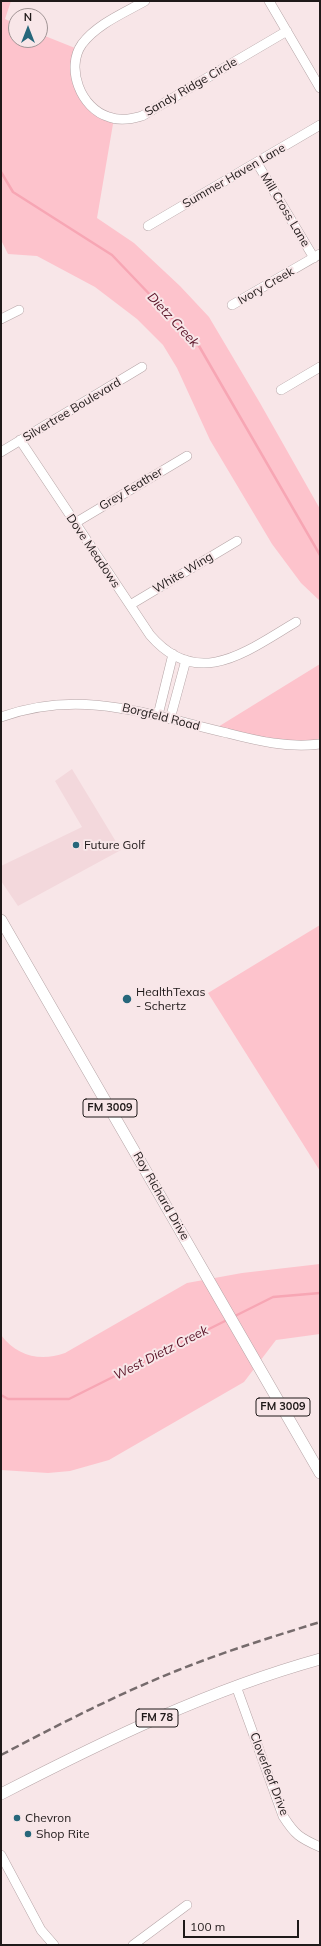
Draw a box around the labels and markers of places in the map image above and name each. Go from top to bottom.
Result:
place label: Future Golf [84,838,145,852]
marker: Future Golf [71,840,81,850]
place label: HealthTexas - Schertz [136,985,205,1013]
marker: HealthTexas - Schertz [121,993,133,1005]
place label: Chevron [25,1811,71,1825]
marker: Chevron [12,1813,22,1823]
place label: Shop Rite [36,1827,90,1841]
marker: Shop Rite [23,1829,33,1839]

